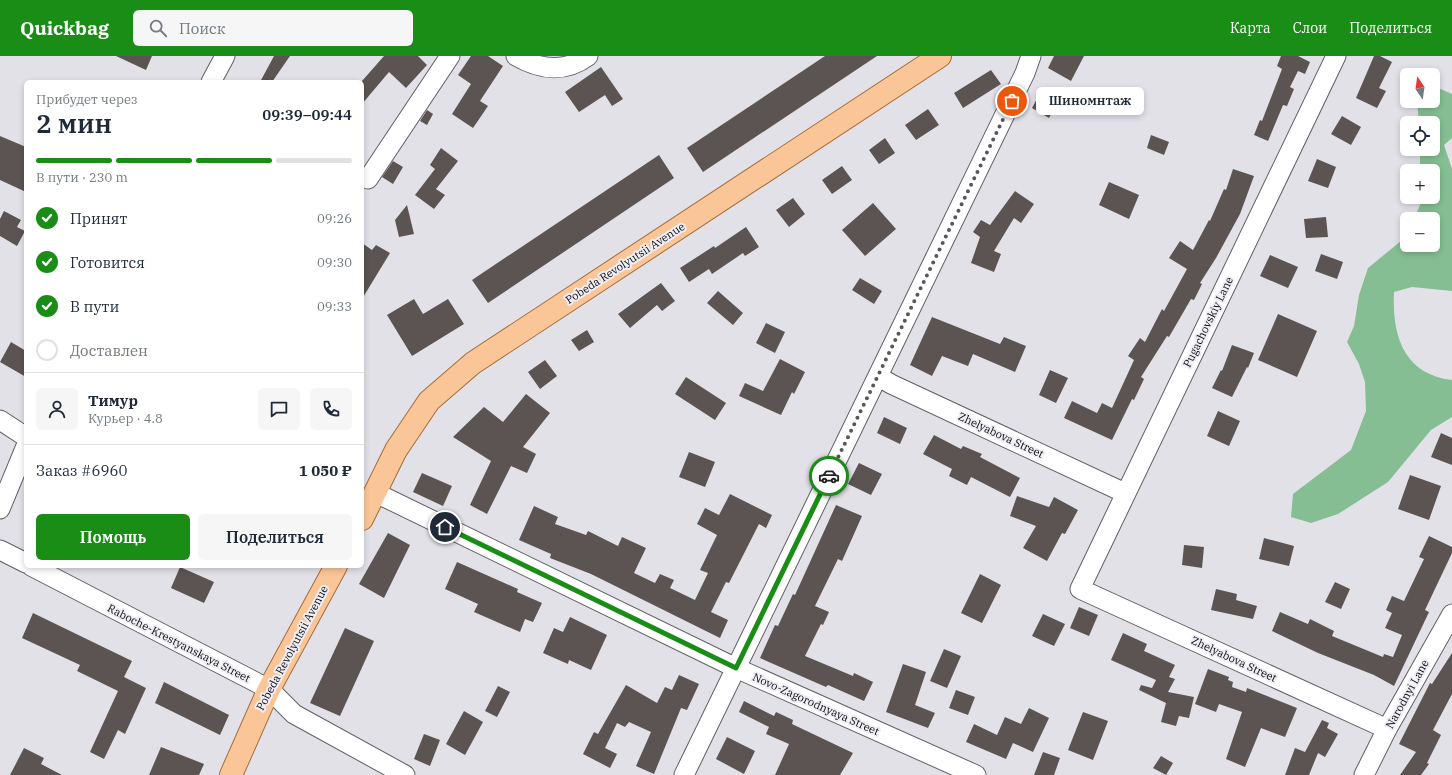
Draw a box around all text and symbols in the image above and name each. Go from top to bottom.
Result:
search box [133,10,413,46]
text: Quickbag [20,16,109,40]
icon: search [147,17,169,39]
text: Поиск [179,19,226,38]
text: Карта [1230,19,1271,37]
text: Слои [1293,19,1327,37]
text: Поделиться [1349,19,1432,37]
north arrow [1400,68,1440,108]
map controls [1400,68,1440,252]
pin [995,84,1029,118]
callout: Шиномнтаж [1036,87,1144,115]
icon: bag [1001,90,1023,112]
text: Прибудет через [36,91,138,108]
text: Шиномнтаж [1049,92,1131,109]
text: 09:39–09:44 [262,105,352,124]
text: 2 мин [36,106,112,140]
button: locate [1400,116,1440,156]
button: + [1400,164,1440,204]
text: В пути · 230 m [36,169,128,186]
icon: check [36,207,58,229]
text: Принят [70,209,127,228]
text: 09:26 [317,210,352,227]
button: − [1400,212,1440,252]
street label: Pobeda Revolyutsii Avenue [563,219,687,307]
icon: check [36,251,58,273]
text: Готовится [70,253,145,272]
text: 09:30 [317,254,352,271]
street label: Pugachovskiy Lane [1180,274,1236,370]
icon: check [36,295,58,317]
text: В пути [70,297,119,316]
text: 09:33 [317,298,352,315]
text: Доставлен [70,341,148,360]
button: person [36,388,78,430]
button: chat [258,388,300,430]
button: phone [310,388,352,430]
text: Тимур [88,391,138,410]
street label: Zhelyabova Street [956,409,1046,461]
text: Курьер · 4.8 [88,410,163,427]
courier [809,456,849,496]
text: Заказ #6960 [36,461,128,480]
text: 1 050 ₽ [299,461,352,480]
icon: car [818,465,840,487]
pin [428,510,462,544]
button: Помощь [36,514,190,560]
button: Поделиться [198,514,352,560]
icon: home [434,516,456,538]
street label: Pobeda Revolyutsii Avenue [253,583,331,713]
street label: Raboche-Krestyanskaya Street [105,601,253,685]
street label: Zhelyabova Street [1189,633,1279,685]
street label: Narodnyi Lane [1382,657,1432,731]
street label: Novo-Zagorodnyaya Street [750,670,882,738]

